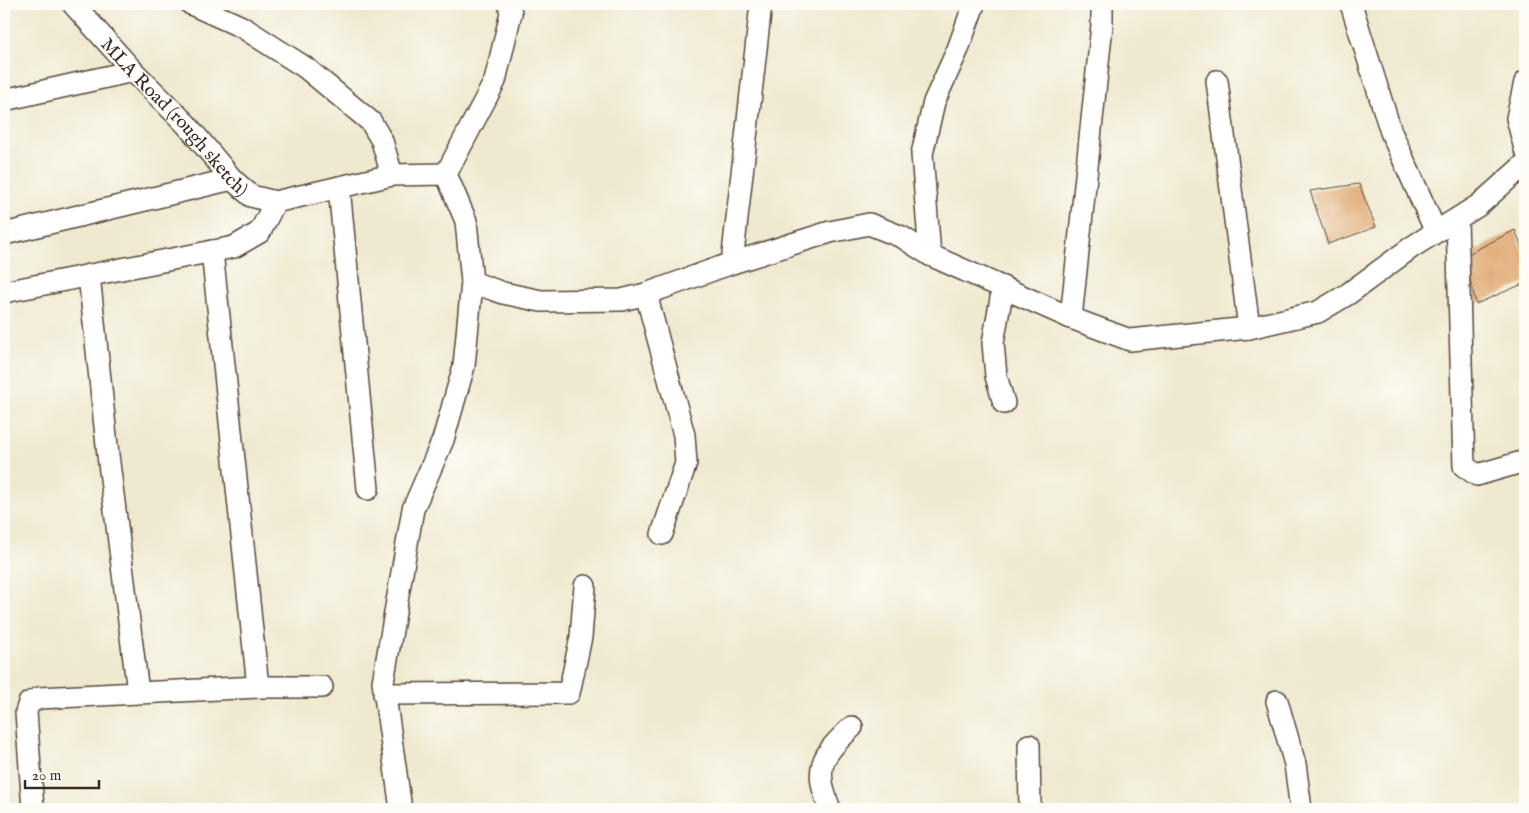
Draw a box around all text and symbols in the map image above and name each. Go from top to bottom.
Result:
street label: MLA Road (rough sketch) [95,33,253,202]
scale bar [25,758,99,790]
text: 20 m [32,766,62,785]

